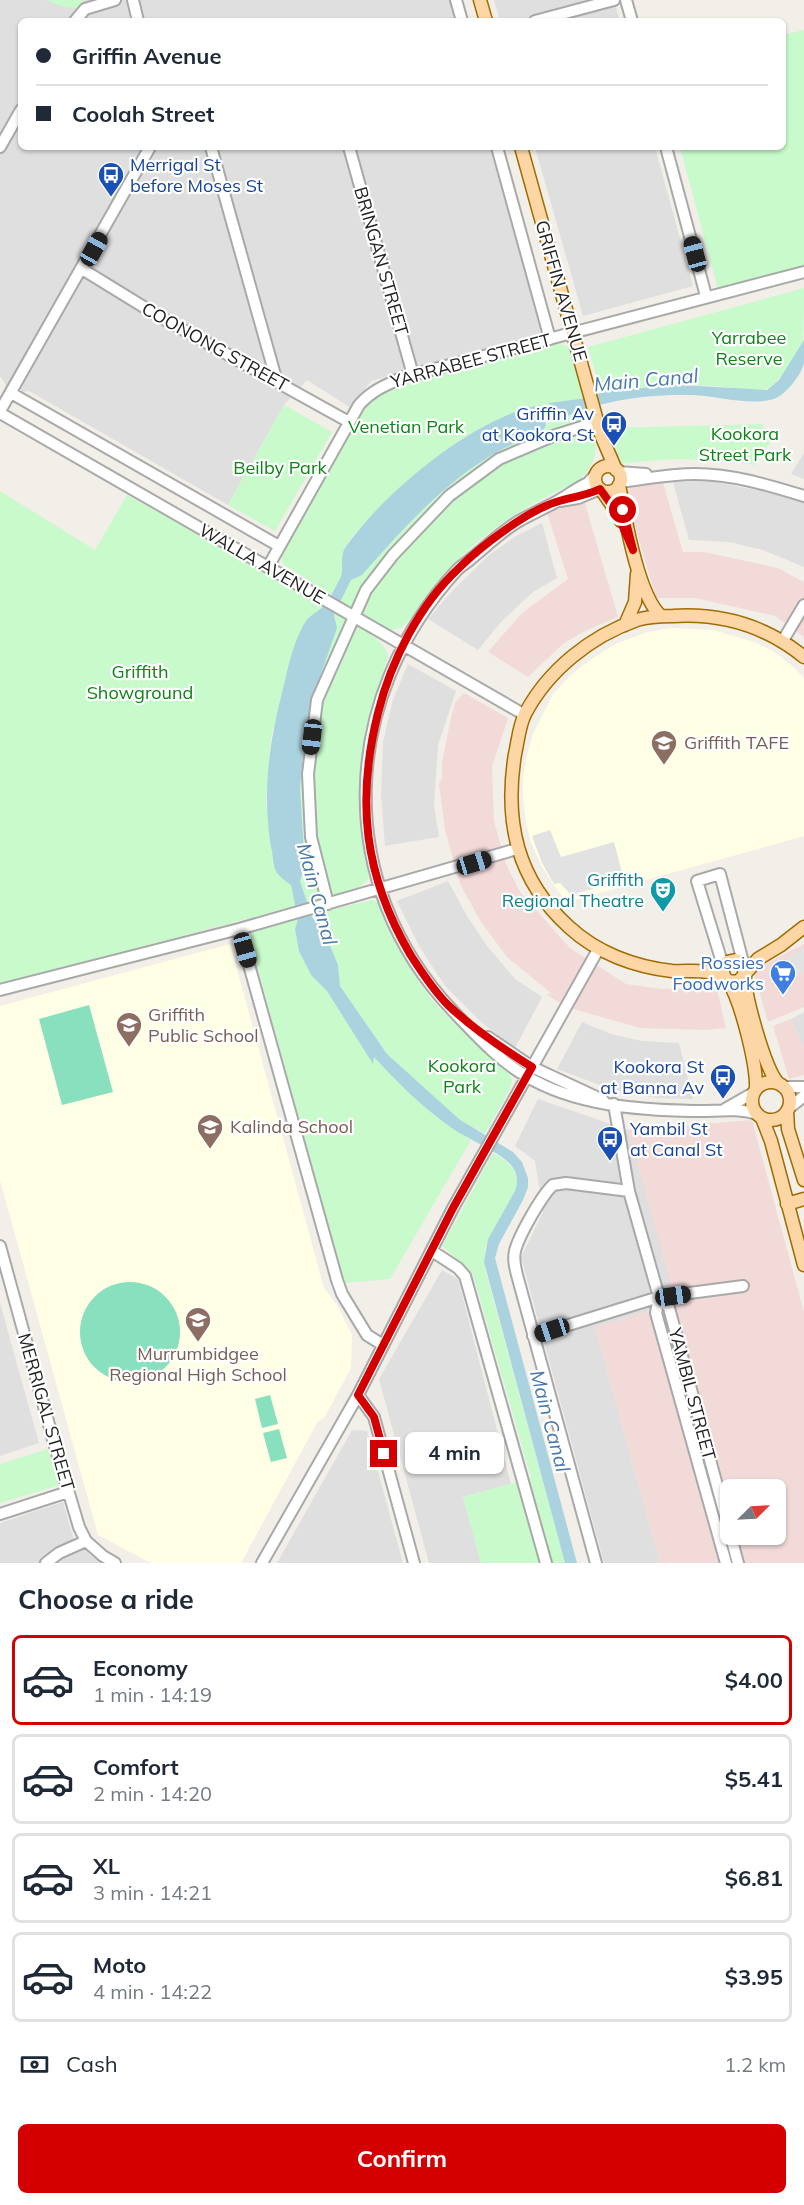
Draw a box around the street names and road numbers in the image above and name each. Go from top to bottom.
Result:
street label: BRINGAN STREET [349,184,414,338]
street label: GRIFFIN AVENUE [530,218,593,364]
street label: COONONG STREET [138,297,293,397]
street label: YARRABEE STREET [387,328,554,393]
street label: WALLA AVENUE [195,518,329,609]
street label: YAMBIL STREET [664,1324,721,1463]
street label: MERRIGAL STREET [13,1331,80,1493]

